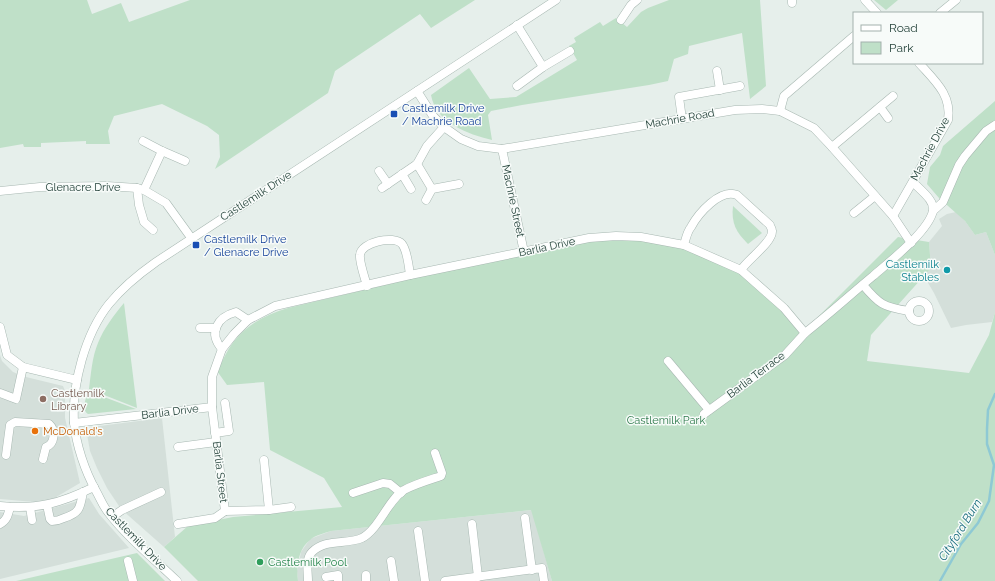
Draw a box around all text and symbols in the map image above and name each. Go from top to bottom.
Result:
legend [853,12,983,64]
text: Road [889,21,918,35]
text: Park [889,41,914,55]
place label: Castlemilk Drive / Machrie Road [402,102,485,128]
street label: Machrie Road [644,106,716,131]
marker: Castlemilk Drive / Machrie Road [389,109,399,119]
street label: Machrie Drive [908,115,952,183]
street label: Machrie Street [499,163,527,239]
street label: Castlemilk Drive [218,168,295,224]
street label: Glenacre Drive [46,181,121,194]
place label: Castlemilk Drive / Glenacre Drive [204,233,289,259]
street label: Barlia Drive [517,235,577,259]
marker: Castlemilk Drive / Glenacre Drive [191,240,201,250]
place label: Castlemilk Stables [886,258,939,284]
marker: Castlemilk Stables [942,265,952,275]
street label: Barlia Terrace [724,349,788,401]
place label: Castlemilk Library [51,387,104,413]
marker: Castlemilk Library [38,394,48,404]
street label: Barlia Drive [141,402,200,422]
park label: Castlemilk Park [627,414,705,427]
place label: McDonald's [43,425,103,438]
marker: McDonald's [30,426,40,436]
street label: Barlia Street [210,441,230,504]
water label: Cityford Burn [935,496,985,563]
street label: Castlemilk Drive [103,505,170,574]
place label: Castlemilk Pool [268,556,347,569]
marker: Castlemilk Pool [255,557,265,567]

